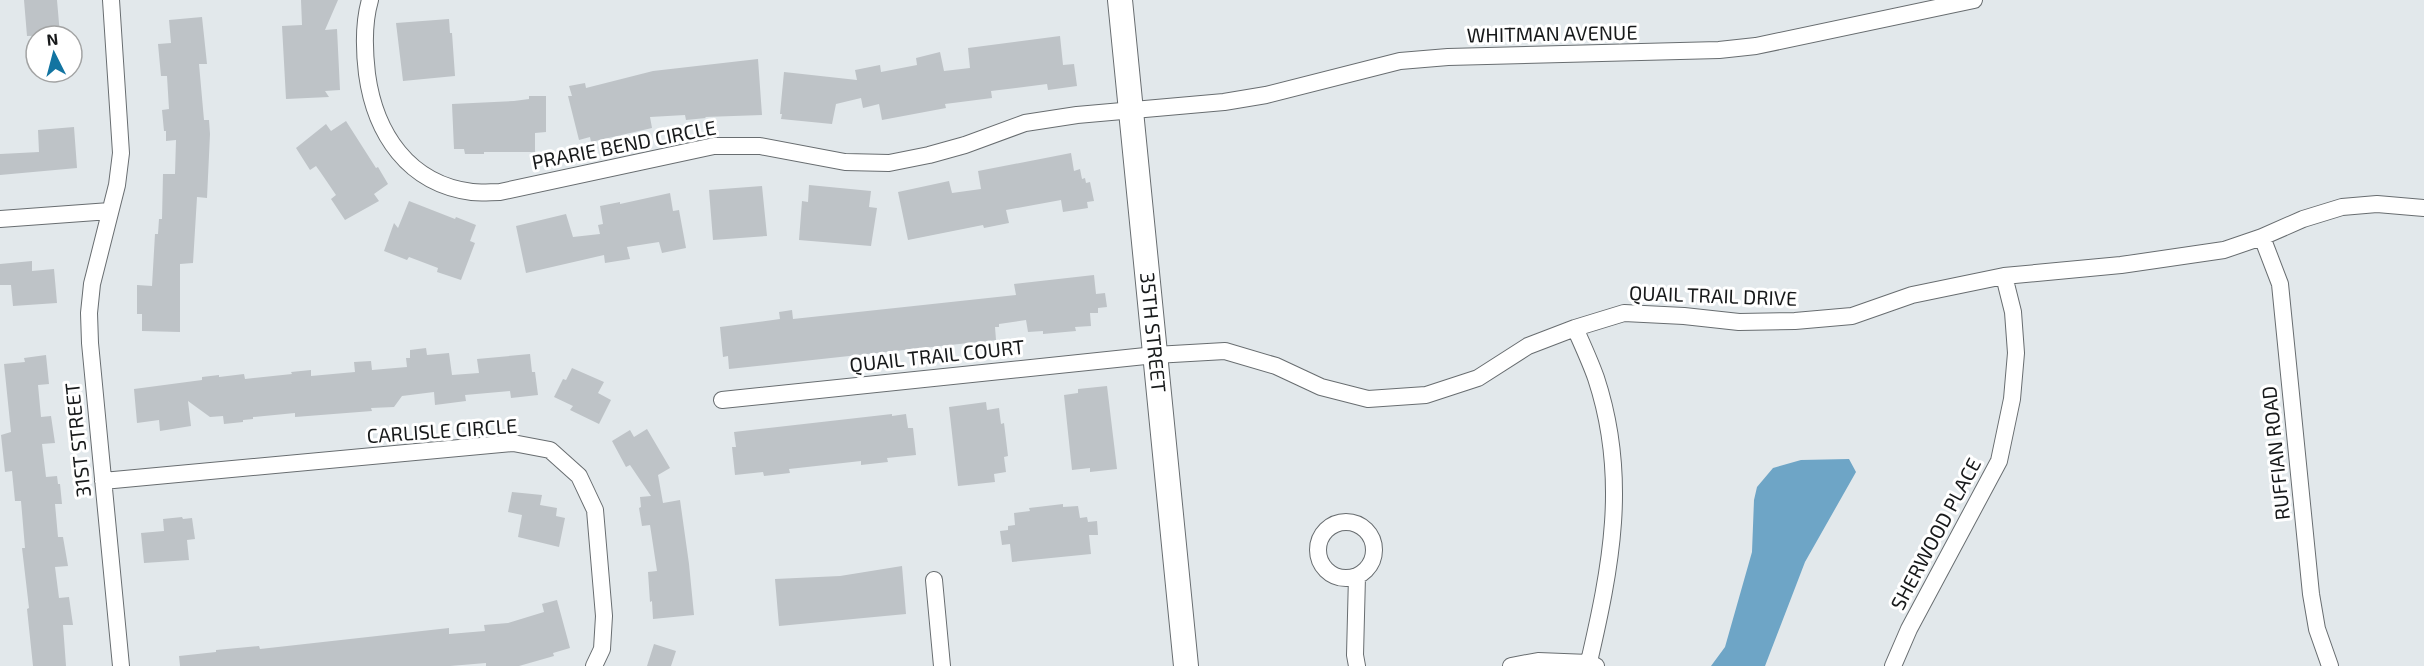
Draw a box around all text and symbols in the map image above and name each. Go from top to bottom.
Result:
street label: WHITMAN AVENUE [1466,20,1638,46]
north arrow [24,24,84,84]
text: N [46,29,59,49]
street label: PRARIE BEND CIRCLE [530,114,718,174]
street label: 35TH STREET [1136,271,1172,394]
street label: QUAIL TRAIL DRIVE [1629,280,1798,310]
street label: QUAIL TRAIL COURT [848,334,1026,376]
street label: 31ST STREET [59,381,95,499]
street label: RUFFIAN ROAD [2256,385,2294,521]
street label: CARLISLE CIRCLE [366,413,518,447]
street label: SHERWOOD PLACE [1885,453,1985,614]

